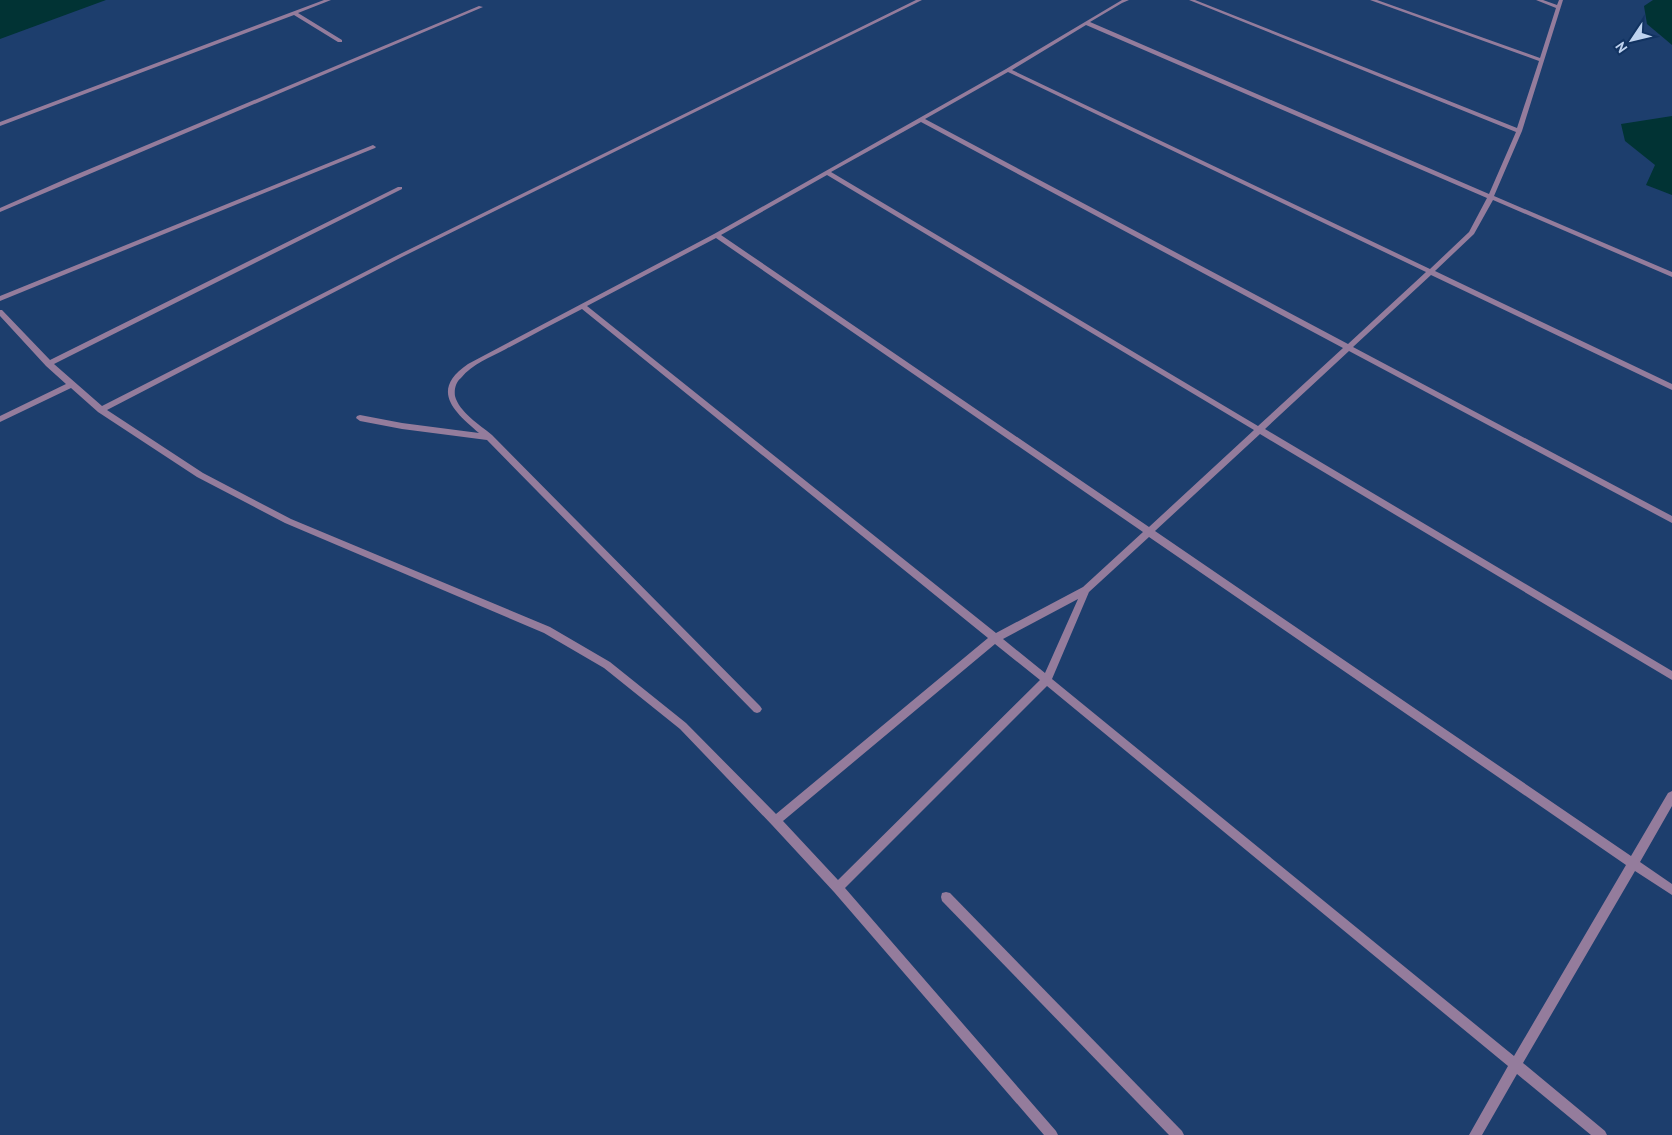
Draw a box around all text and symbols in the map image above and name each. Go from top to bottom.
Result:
north arrow [1607,15,1657,65]
text: N [1611,39,1631,56]

